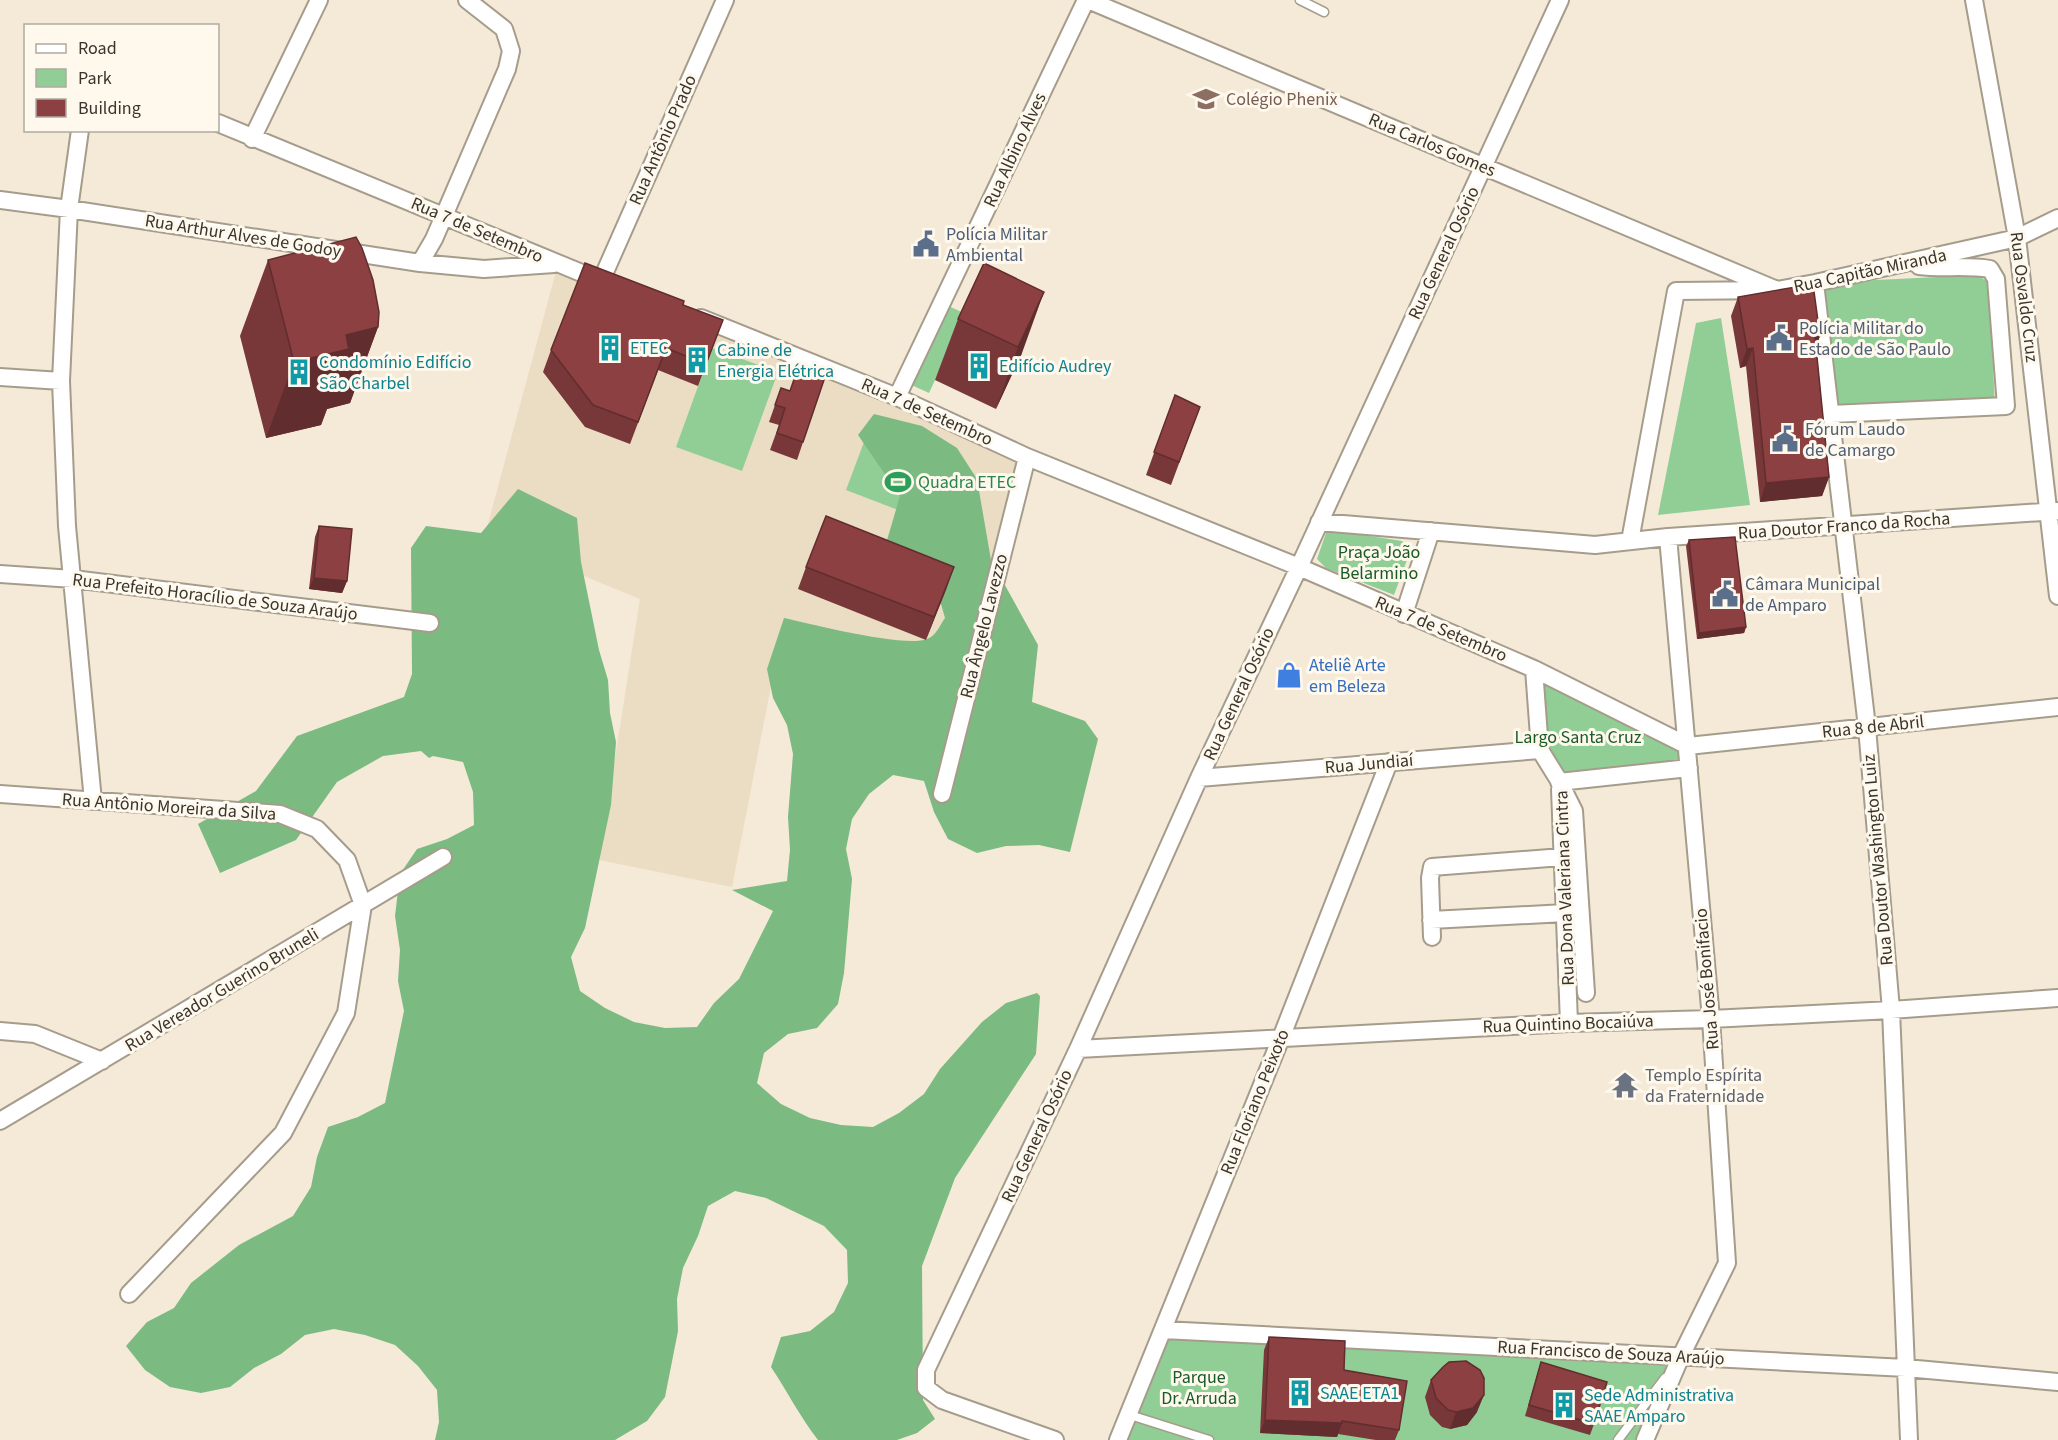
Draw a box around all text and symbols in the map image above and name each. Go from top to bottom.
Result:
legend [24,24,219,132]
text: Road [78,36,117,61]
text: Park [78,66,112,91]
street label: Rua Antônio Prado [623,71,703,209]
school or university icon: Colégio Phenix [1191,84,1221,114]
place label: Colégio Phenix [1226,87,1337,112]
street label: Rua Albino Alves [978,89,1052,211]
text: Building [78,96,141,121]
street label: Rua Carlos Gomes [1365,107,1499,183]
street label: Rua General Osório [1402,182,1486,324]
street label: Rua 7 de Setembro [407,191,547,269]
street label: Rua Arthur Alves de Godoy [143,208,344,264]
place label: Polícia Militar Ambiental [946,222,1048,268]
public building icon: Polícia Militar Ambiental [911,229,941,259]
street label: Rua Osvaldo Cruz [2004,230,2044,364]
street label: Rua Capitão Miranda [1791,243,1949,299]
place label: Polícia Militar do Estado de São Paulo [1799,316,1951,362]
public building icon: Polícia Militar do Estado de São Paulo [1764,323,1794,353]
building icon: ETEC [595,333,625,363]
place label: ETEC [630,336,669,361]
place label: Cabine de Energia Elétrica [717,338,834,384]
building icon: Cabine de Energia Elétrica [682,345,712,375]
place label: Condomínio Edifício São Charbel [319,350,471,396]
building icon: Edifício Audrey [964,351,994,381]
place label: Edifício Audrey [999,354,1112,379]
building icon: Condomínio Edifício São Charbel [284,357,314,387]
street label: Rua 7 de Setembro [857,372,997,452]
place label: Fórum Laudo de Camargo [1805,417,1905,463]
public building icon: Fórum Laudo de Camargo [1770,424,1800,454]
sports icon: Quadra ETEC [883,467,913,497]
place label: Quadra ETEC [918,470,1016,495]
street label: Rua Doutor Franco da Rocha [1737,506,1951,546]
park label: Praça João Belarmino [1338,540,1420,586]
street label: Rua Ângelo Lavezzo [954,551,1014,701]
street label: Rua Prefeito Horacílio de Souza Araújo [71,567,359,627]
place label: Câmara Municipal de Amparo [1745,572,1880,618]
public building icon: Câmara Municipal de Amparo [1710,579,1740,609]
street label: Rua 7 de Setembro [1371,590,1511,668]
street label: Rua General Osório [1197,623,1281,765]
place label: Ateliê Arte em Beleza [1309,653,1386,699]
shop icon: Ateliê Arte em Beleza [1274,660,1304,690]
street label: Rua 8 de Abril [1821,709,1925,745]
park label: Largo Santa Cruz [1515,725,1642,750]
street label: Rua Jundiaí [1324,748,1415,780]
street label: Rua Doutor Washington Luiz [1856,753,1900,967]
street label: Rua Antônio Moreira da Silva [61,787,277,827]
street label: Rua Dona Valeriana Cintra [1549,790,1581,986]
street label: Rua José Bonifacio [1688,907,1726,1051]
street label: Rua Vereador Guerino Bruneli [120,922,324,1058]
street label: Rua Quintino Bocaiúva [1482,1009,1654,1039]
street label: Rua Floriano Peixoto [1214,1026,1296,1178]
place label: Templo Espírita da Fraternidade [1645,1063,1764,1109]
street label: Rua General Osório [995,1065,1079,1207]
temple icon: Templo Espírita da Fraternidade [1610,1070,1640,1100]
street label: Rua Francisco de Souza Araújo [1497,1335,1725,1371]
park label: Parque Dr. Arruda [1161,1365,1237,1411]
building icon: SAAE ETA1 [1285,1378,1315,1408]
place label: SAAE ETA1 [1320,1381,1399,1406]
place label: Sede Administrativa SAAE Amparo [1584,1383,1734,1429]
building icon: Sede Administrativa SAAE Amparo [1549,1390,1579,1420]

